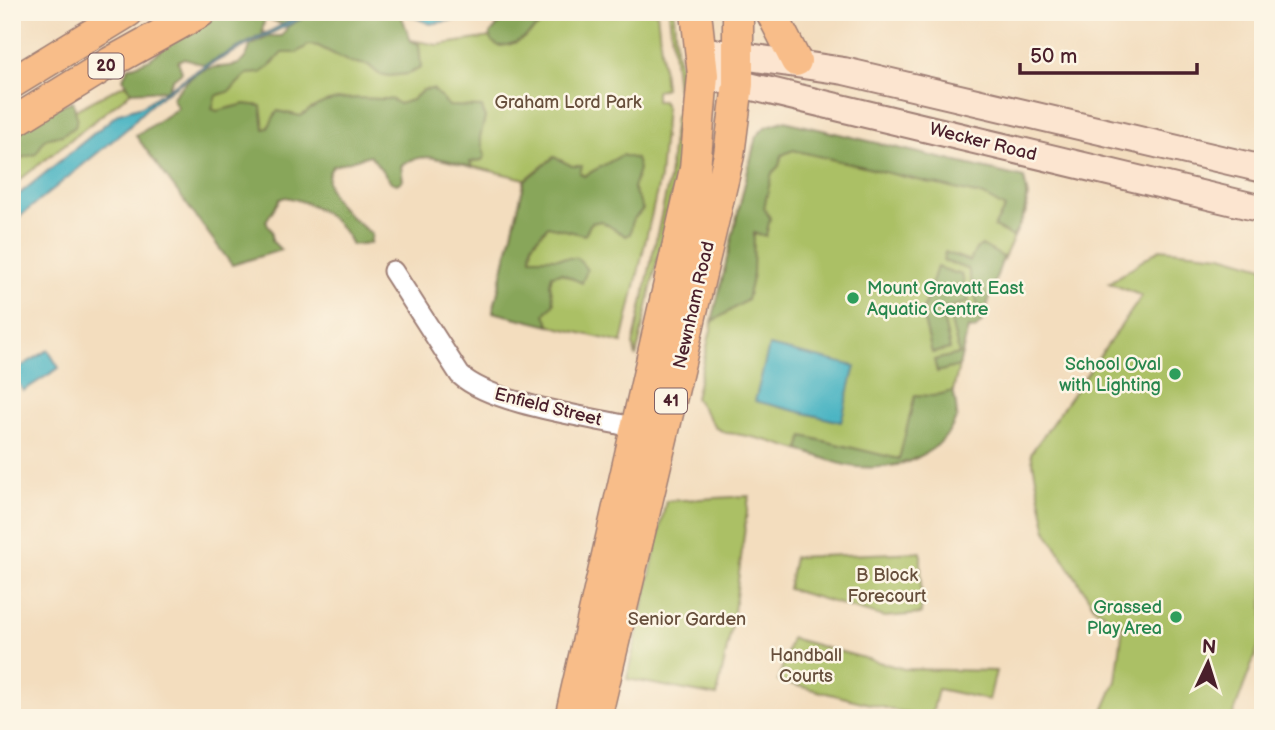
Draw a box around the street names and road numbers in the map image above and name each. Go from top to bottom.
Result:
road number: 20 [88,54,124,78]
street label: Wecker Road [927,119,1039,165]
street label: Newnham Road [669,239,719,371]
street label: Enfield Street [492,384,604,431]
road number: 41 [655,388,687,414]

